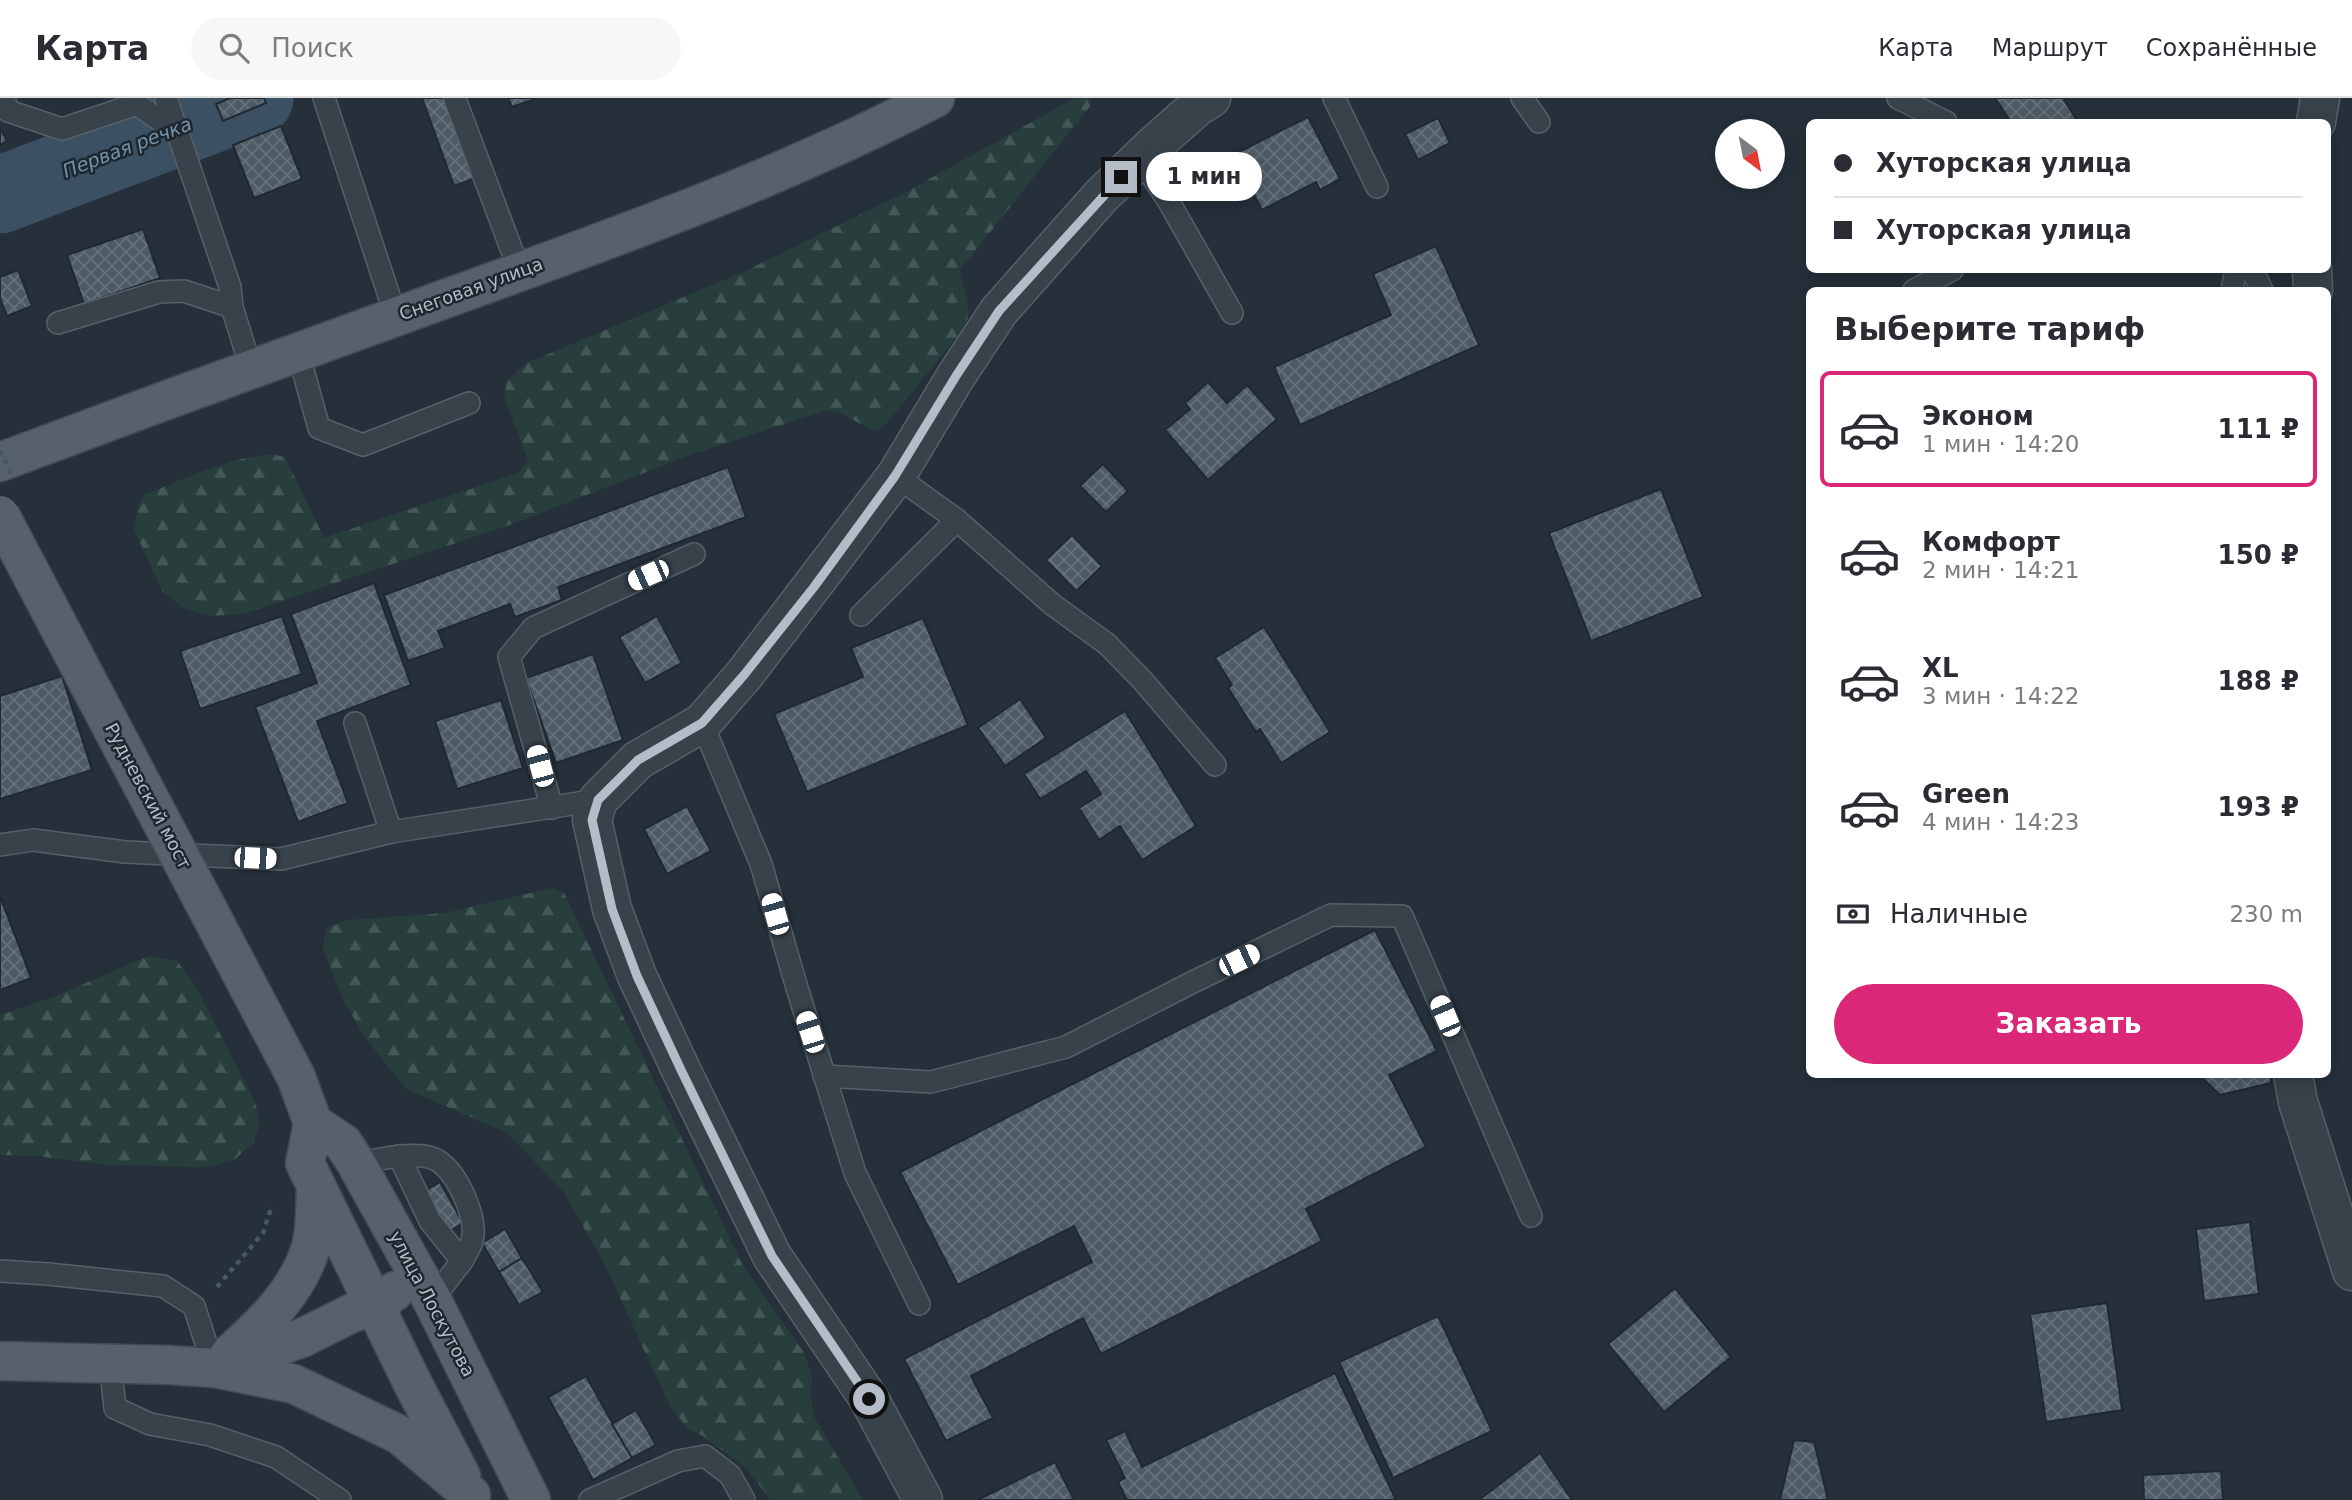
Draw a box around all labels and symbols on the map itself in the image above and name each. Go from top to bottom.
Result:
water label: Первая речка [59,112,195,182]
north arrow [1715,119,1785,189]
callout: 1 мин [1146,153,1261,202]
route end [1105,161,1137,193]
street label: Снеговая улица [396,253,545,324]
car [625,557,672,593]
street label: Рудневский мост [101,719,196,872]
car [525,743,556,789]
car [234,847,277,869]
car [760,891,791,937]
car [1216,941,1263,979]
car [1428,993,1463,1039]
car [794,1009,827,1055]
street label: улица Лоскутова [385,1227,480,1380]
route start [853,1383,885,1415]

